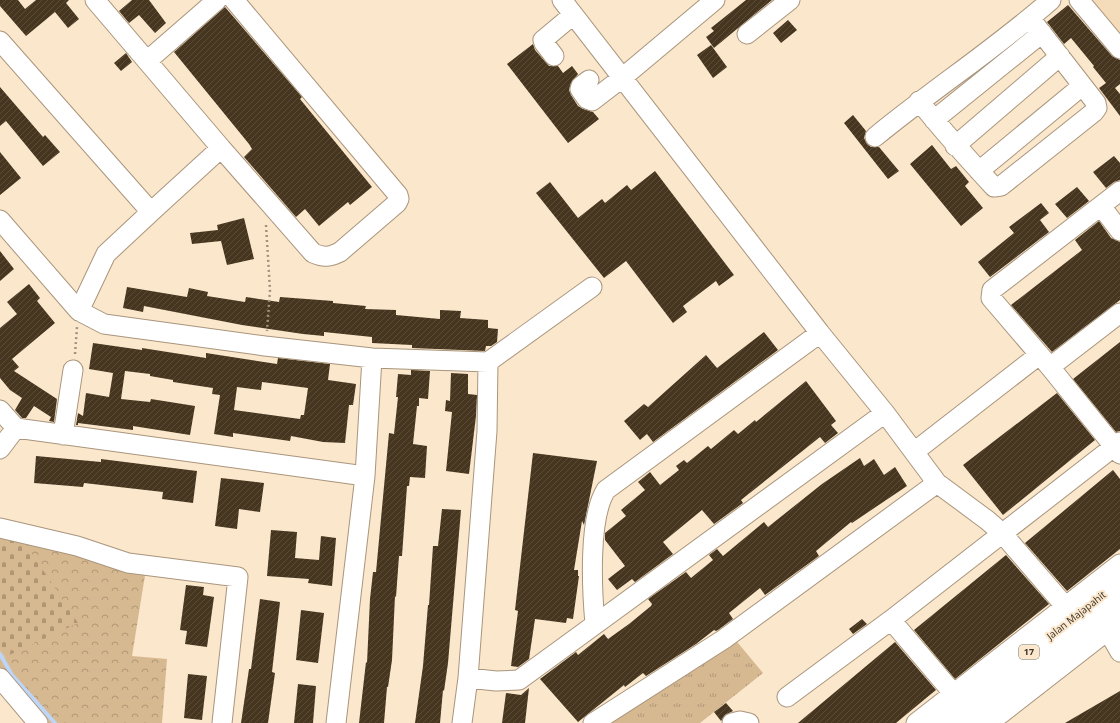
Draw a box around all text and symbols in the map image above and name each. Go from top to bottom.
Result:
street label: Jalan Majapahit [1043,587,1109,643]
road number: 17 [1019,645,1039,659]

